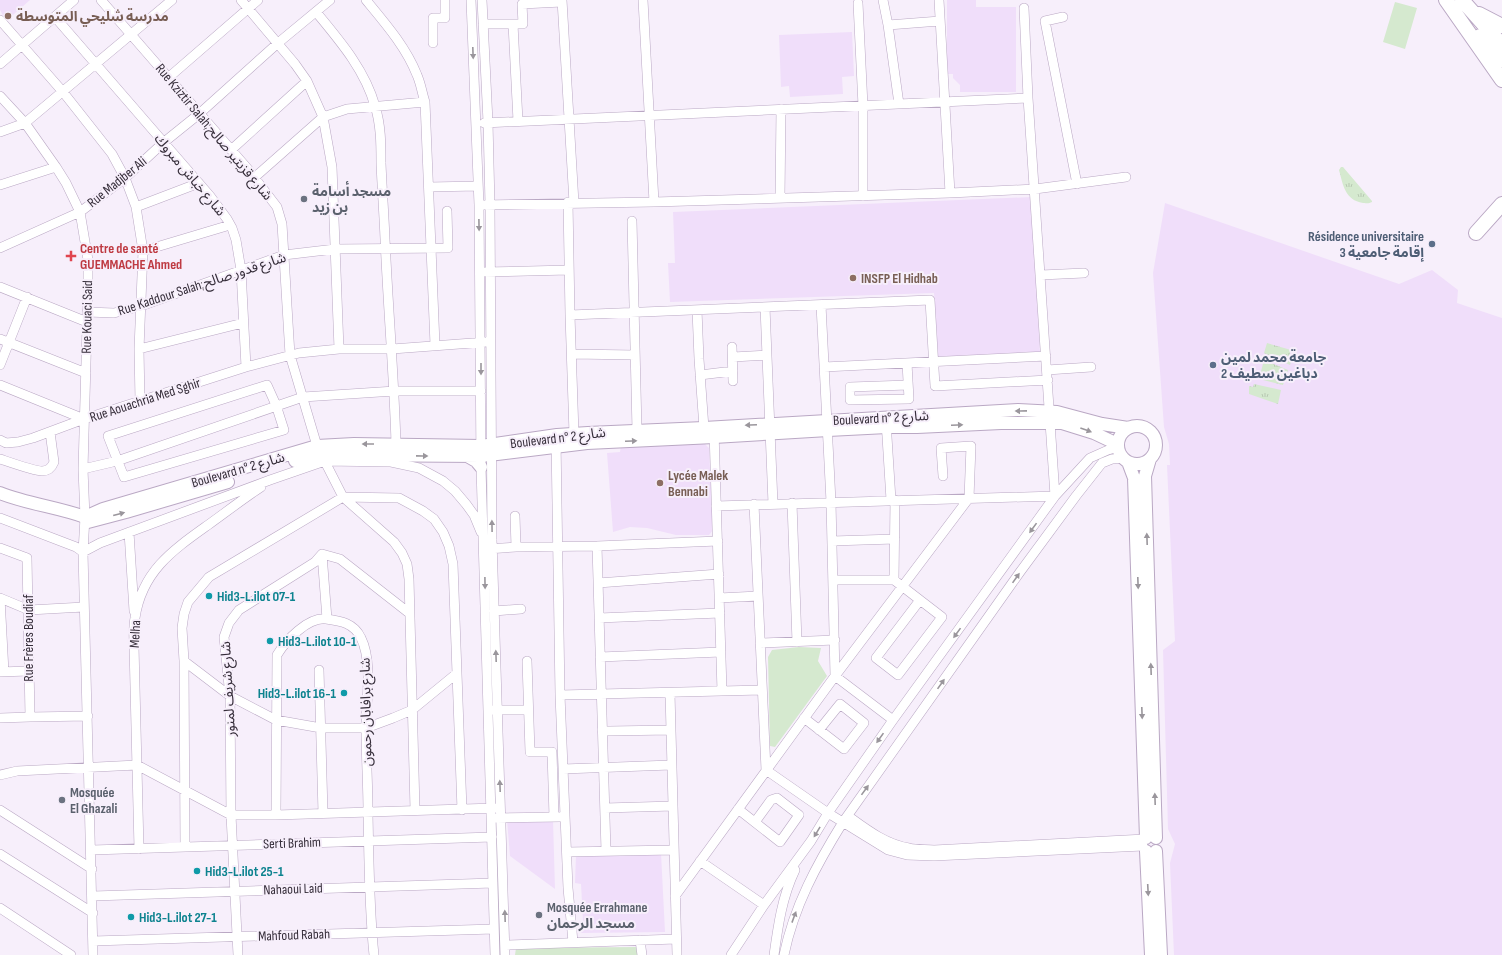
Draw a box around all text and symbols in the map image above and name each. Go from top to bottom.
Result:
place label: مدرسة شليحي المتوسطة [16,8,169,27]
marker: مدرسة شليحي المتوسطة [3,11,13,21]
one-way arrow [470,47,476,60]
street label: Rue Kziztir Salah;شارع قزيتير صالح [150,60,276,205]
street label: شارع خباش مبروك [149,130,229,221]
street label: Rue Madjber Ali [84,153,150,211]
place label: مسجد أسامة بن زيد [312,181,391,216]
marker: مسجد أسامة بن زيد [299,194,309,204]
one-way arrow [476,219,482,232]
place label: Résidence universitaire إقامة جامعية 3 [1308,228,1425,262]
marker: Résidence universitaire إقامة جامعية 3 [1427,239,1437,249]
place label: Centre de santé GUEMMACHE Ahmed [80,240,182,273]
street label: Rue Kaddour Salah;شارع قدور صالح [116,249,289,321]
marker: Centre de santé GUEMMACHE Ahmed [65,250,77,262]
place label: INSFP El Hidhab [861,270,938,287]
marker: INSFP El Hidhab [848,273,858,283]
street label: Rue Kouaci Said [78,280,96,354]
place label: جامعة محمد لمين دباغين سطيف 2 [1221,349,1326,382]
marker: جامعة محمد لمين دباغين سطيف 2 [1208,360,1218,370]
one-way arrow [478,363,484,376]
street label: Rue Aouachria Med Sghir [87,374,203,426]
street label: Boulevard n° شارع 2 [833,407,930,431]
one-way arrow [1015,407,1027,414]
one-way arrow [745,422,757,429]
one-way arrow [951,422,964,428]
street label: Boulevard n° شارع 2 [509,424,607,454]
one-way arrow [1080,427,1092,433]
one-way arrow [625,437,637,444]
one-way arrow [361,441,374,447]
street label: Boulevard n° شارع 2 [189,449,287,493]
one-way arrow [416,452,428,459]
place label: Lycée Malek Bennabi [668,467,728,500]
marker: Lycée Malek Bennabi [655,478,665,488]
one-way arrow [112,511,125,517]
one-way arrow [489,519,495,532]
one-way arrow [1029,522,1037,533]
one-way arrow [1144,532,1150,545]
one-way arrow [1012,573,1020,583]
one-way arrow [482,577,488,590]
one-way arrow [1134,577,1141,589]
place label: Hid3-L.ilot 07-1 [217,588,296,605]
marker: Hid3-L.ilot 07-1 [204,591,214,601]
street label: Rue Frères Boudiaf [20,593,37,682]
street label: Melha [126,620,144,648]
one-way arrow [952,627,961,638]
place label: Hid3-L.ilot 10-1 [278,633,357,650]
marker: Hid3-L.ilot 10-1 [265,636,275,646]
street label: شارع شريف لمنور [217,641,241,738]
one-way arrow [493,649,499,662]
street label: شارع برافابان رحمون [357,657,377,767]
one-way arrow [1148,662,1154,675]
one-way arrow [937,679,945,690]
place label: Hid3-L.ilot 16-1 [258,685,336,702]
marker: Hid3-L.ilot 16-1 [339,688,349,698]
one-way arrow [1139,707,1145,720]
one-way arrow [876,733,884,743]
one-way arrow [497,779,503,792]
place label: Mosquée El Ghazali [70,784,118,817]
one-way arrow [861,785,869,795]
one-way arrow [1152,792,1158,805]
marker: Mosquée El Ghazali [57,795,67,805]
one-way arrow [813,826,821,837]
street label: Serti Brahim [263,833,321,853]
place label: Hid3-L.ilot 25-1 [205,863,284,880]
marker: Hid3-L.ilot 25-1 [192,866,202,876]
street label: Nahaoui Laid [263,879,323,899]
one-way arrow [1145,884,1151,897]
place label: Mosquée Errahmane مسجد الرحمان [547,899,647,932]
place label: Hid3-L.ilot 27-1 [139,909,217,926]
one-way arrow [501,910,508,922]
marker: Mosquée Errahmane مسجد الرحمان [534,910,544,920]
one-way arrow [792,911,798,923]
marker: Hid3-L.ilot 27-1 [126,912,136,922]
street label: Mahfoud Rabah [258,925,330,945]

